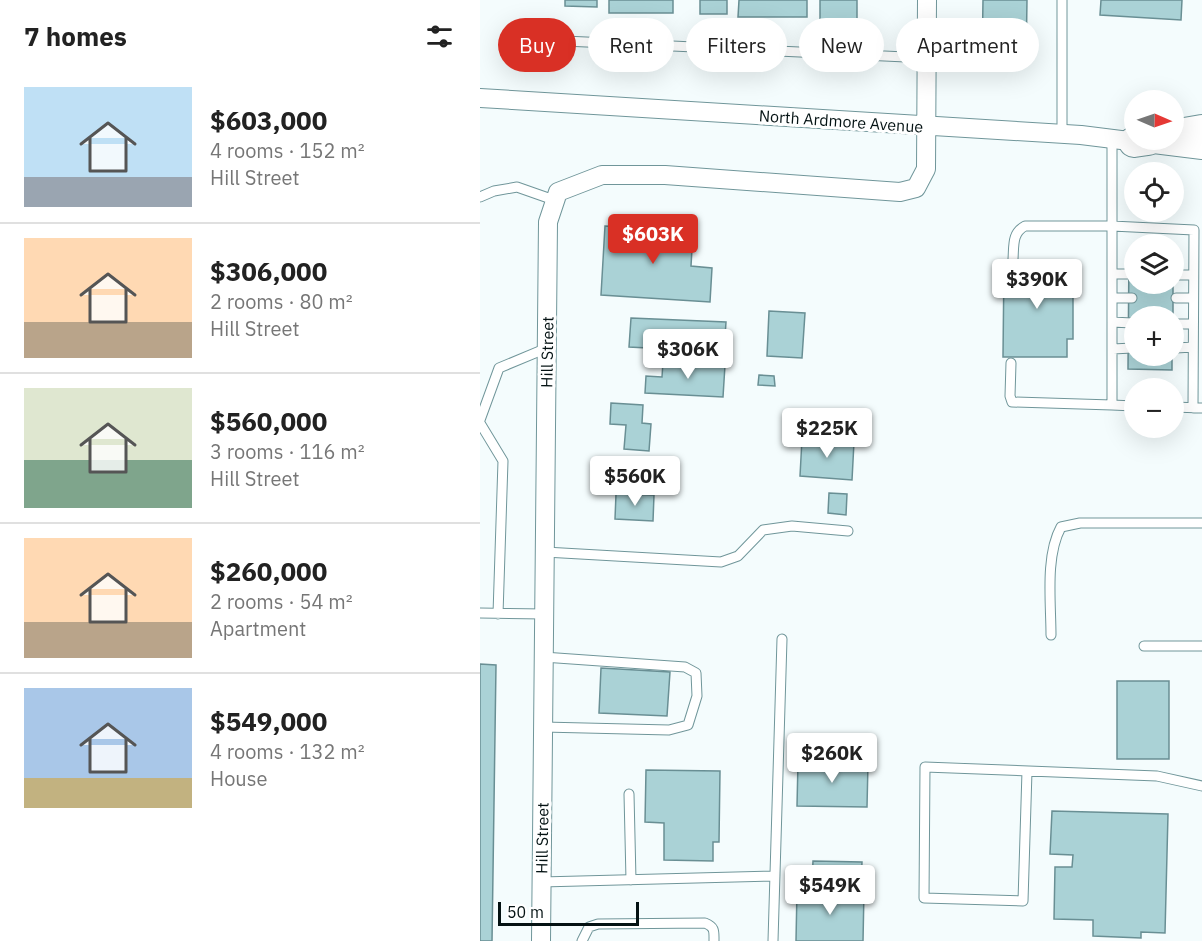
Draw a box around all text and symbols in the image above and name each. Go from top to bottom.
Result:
chip: Buy [498,18,576,72]
chip: Rent [588,18,674,72]
chip: Filters [686,18,787,72]
chip: New [799,18,884,72]
chip: Apartment [896,18,1039,72]
text: 7 homes [24,19,127,53]
icon: filters [423,20,456,53]
north arrow [1124,90,1184,150]
map controls [1124,90,1184,438]
text: $603,000 [210,103,327,137]
street label: North Ardmore Avenue [758,105,924,137]
icon: home [72,111,144,183]
text: 4 rooms · 152 m² [210,137,365,164]
button: locate [1124,162,1184,222]
text: Hill Street [210,164,300,191]
pin: $603K [611,214,695,265]
text: $603K [622,220,684,247]
button: layers [1124,234,1184,294]
text: $306,000 [210,254,327,288]
pin: $390K [995,259,1079,310]
icon: home [72,262,144,334]
text: $390K [1006,265,1068,292]
text: 2 rooms · 80 m² [210,288,353,315]
button: + [1124,306,1184,366]
text: Hill Street [210,315,300,342]
street label: Hill Street [536,316,558,388]
pin: $306K [646,329,730,380]
text: $306K [657,335,719,362]
button: − [1124,378,1184,438]
text: $560,000 [210,404,327,438]
pin: $225K [785,408,869,459]
icon: home [72,412,144,484]
text: $225K [796,414,858,441]
text: 3 rooms · 116 m² [210,438,365,465]
pin: $560K [593,456,677,507]
text: $560K [604,462,666,489]
text: Hill Street [210,465,300,492]
text: $260,000 [210,554,327,588]
icon: home [72,562,144,634]
text: 2 rooms · 54 m² [210,588,353,615]
text: Apartment [210,615,306,642]
text: $549,000 [210,704,327,738]
icon: home [72,712,144,784]
pin: $260K [790,733,874,784]
text: 4 rooms · 132 m² [210,738,365,765]
text: $260K [801,739,863,766]
text: House [210,765,267,792]
street label: Hill Street [531,802,553,874]
pin: $549K [788,865,872,916]
text: $549K [799,871,861,898]
scale bar [498,899,639,926]
text: 50 m [507,902,544,922]

